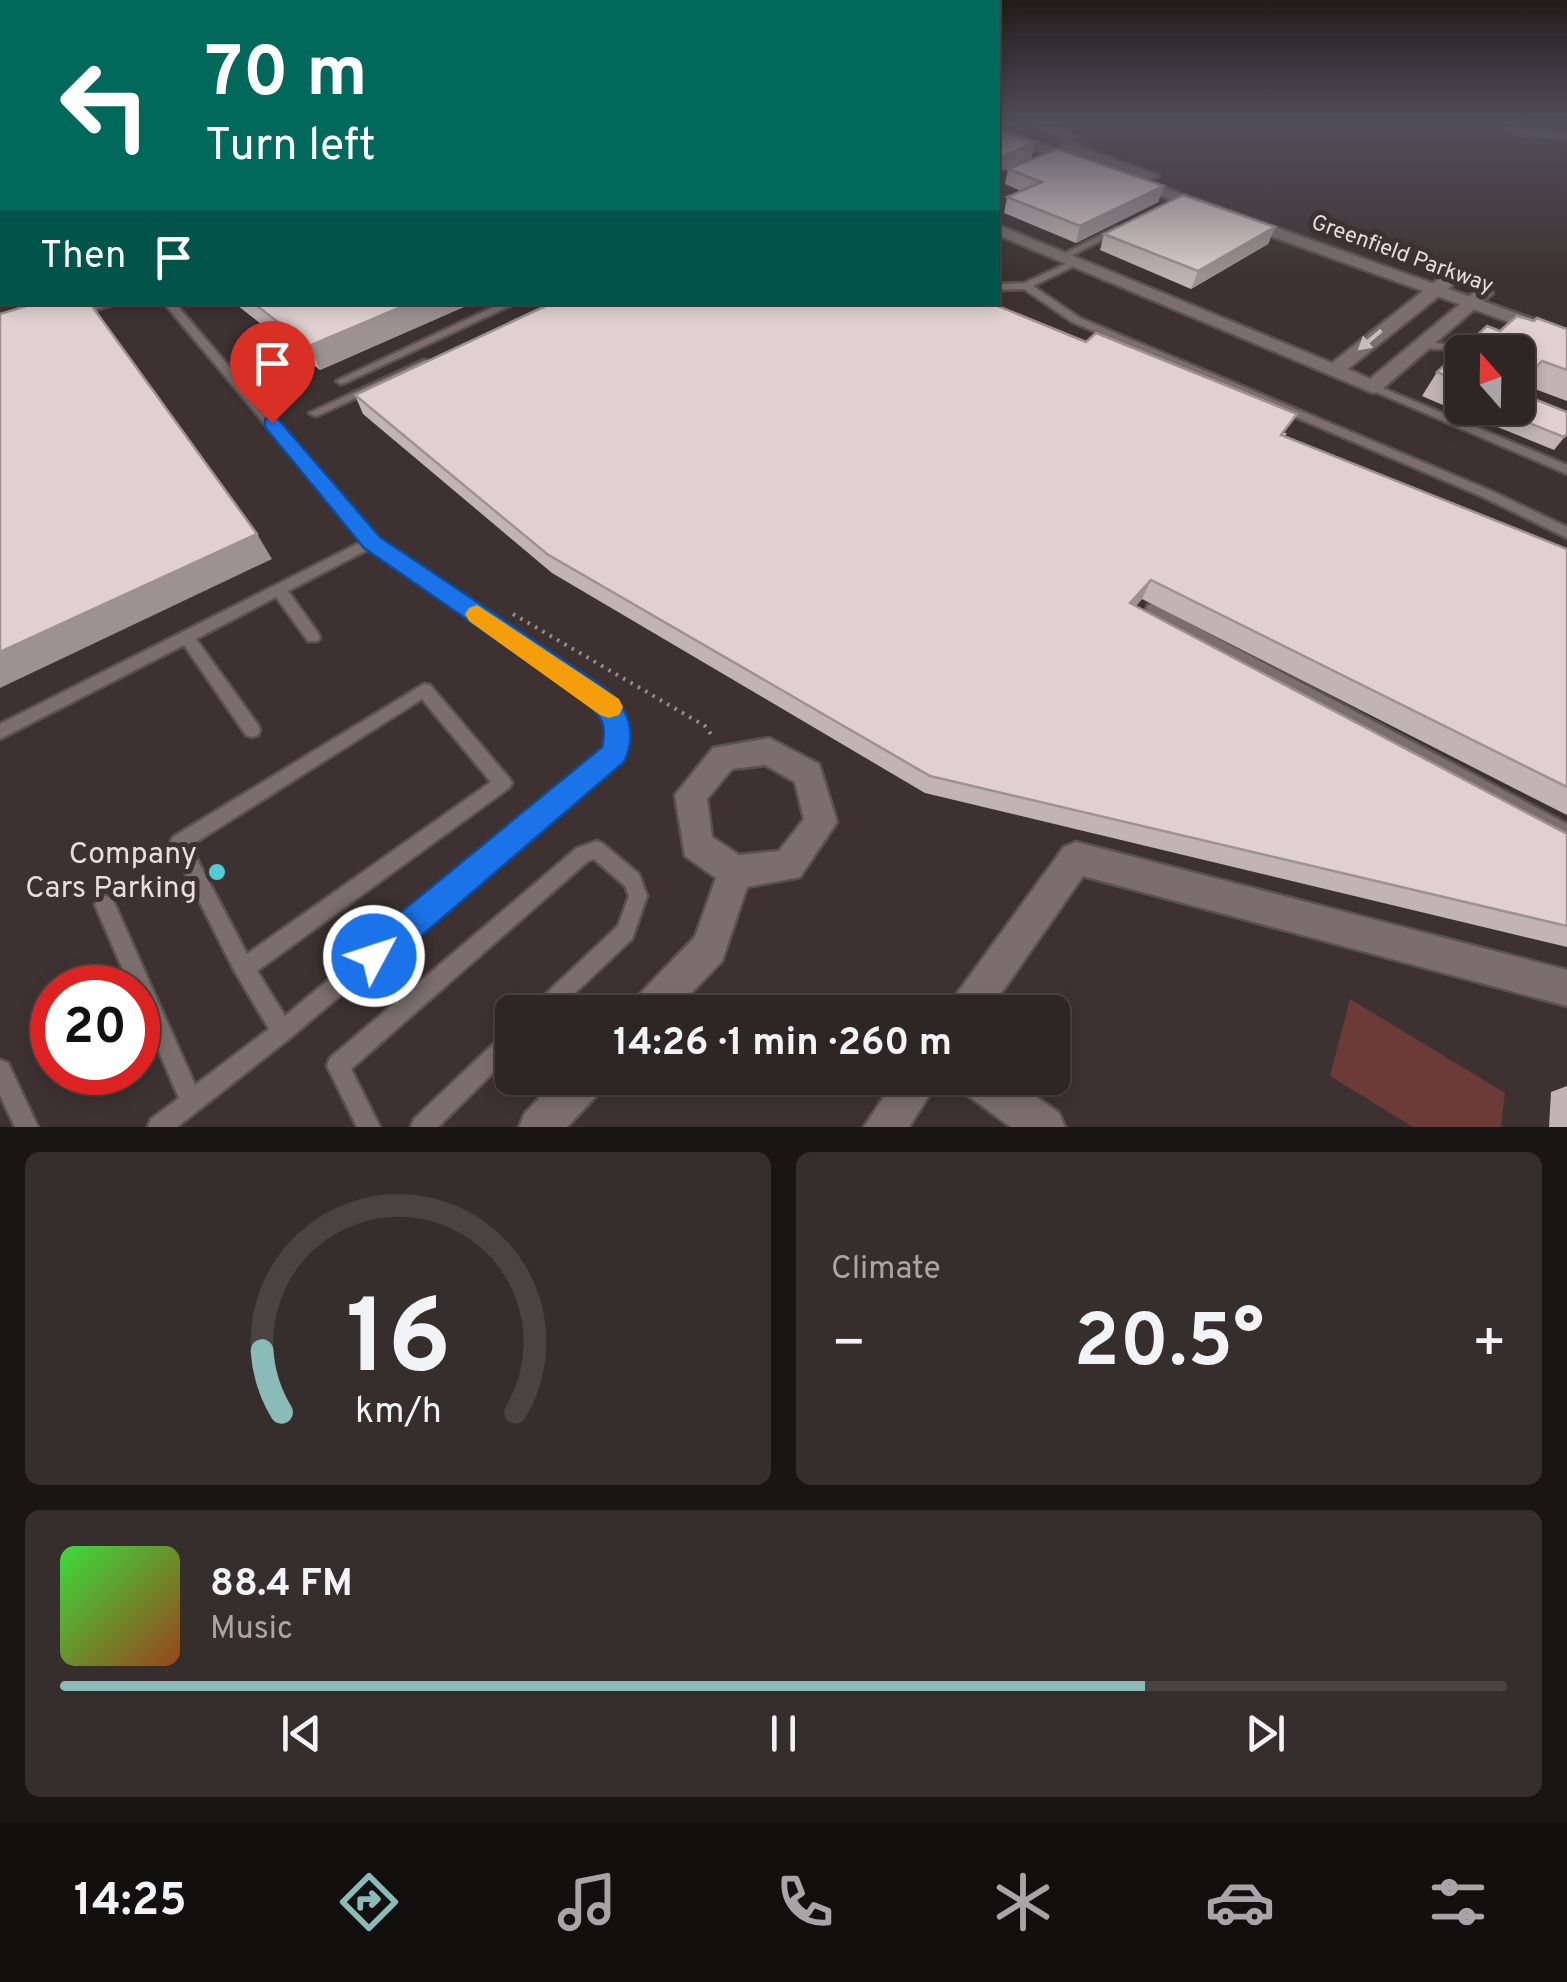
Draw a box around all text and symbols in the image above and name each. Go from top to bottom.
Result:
text: 70 m [205,32,368,121]
icon: left [40,40,170,170]
text: Turn left [205,119,376,176]
street label: Greenfield Parkway [1307,210,1497,300]
icon: arrive [146,230,201,285]
text: Then [40,233,126,282]
pin [230,321,315,424]
one-way arrow [1358,329,1383,351]
north arrow [1445,335,1535,425]
map controls [1445,335,1535,425]
icon: arrive [245,336,300,391]
place label: Company Cars Parking [25,837,197,908]
marker: Company Cars Parking [206,861,228,883]
position arrow [322,904,426,1008]
speed limit sign: 20 [30,965,160,1095]
text: 14:26 · 1 min · 260 m [613,1020,952,1069]
text: Climate [831,1250,941,1290]
text: 16 [345,1278,451,1410]
text: 20.5° [1074,1298,1264,1393]
text: − [831,1311,866,1381]
text: + [1472,1311,1507,1381]
text: km/h [355,1390,441,1436]
text: 88.4 FM [210,1561,353,1610]
text: Music [210,1610,293,1650]
icon: previous [274,1706,329,1761]
icon: pause [756,1706,811,1761]
icon: next [1238,1706,1293,1761]
icon: directions [334,1867,404,1937]
icon: music [552,1867,622,1937]
icon: phone [770,1867,840,1937]
icon: climate [988,1867,1058,1937]
icon: car [1205,1867,1275,1937]
icon: filters [1423,1867,1493,1937]
text: 14:25 [74,1874,187,1931]

